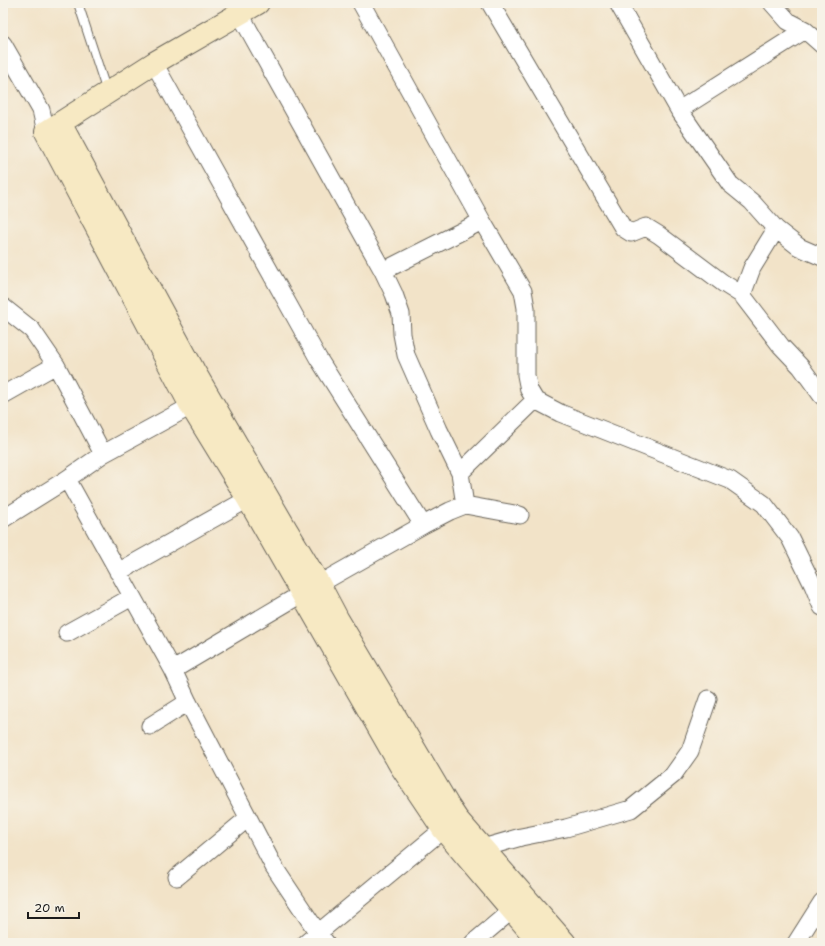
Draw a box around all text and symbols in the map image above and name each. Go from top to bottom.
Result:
scale bar [28,894,79,920]
text: 20 m [34,900,65,916]

